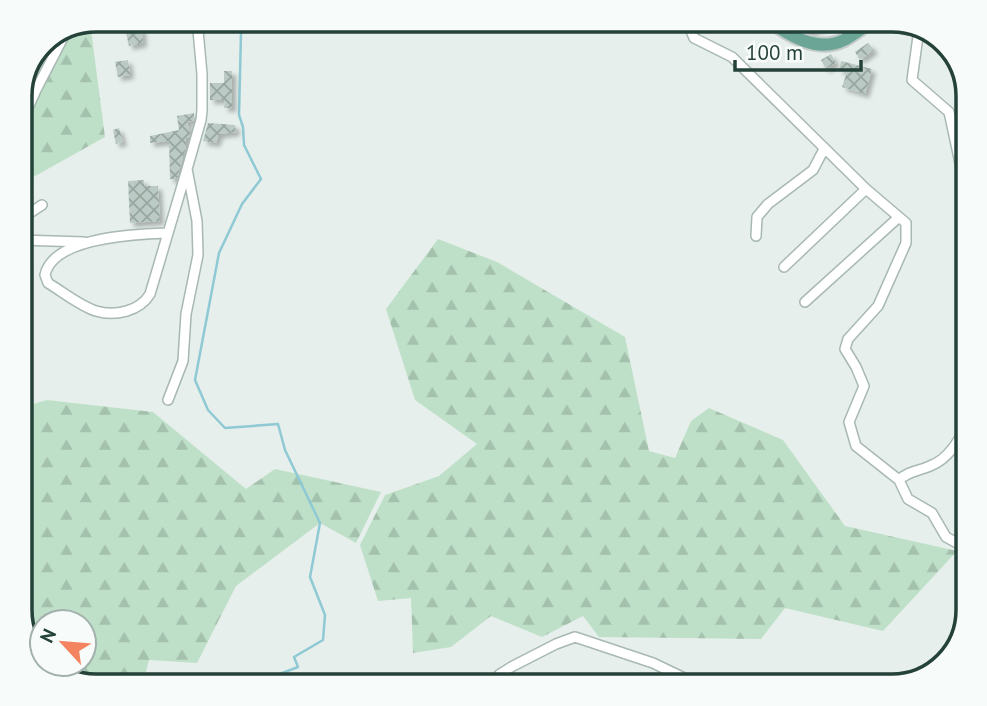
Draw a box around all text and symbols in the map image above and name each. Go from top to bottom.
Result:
scale bar [735,28,861,72]
text: 100 m [746,39,803,66]
north arrow [28,608,98,678]
text: N [34,625,61,646]

